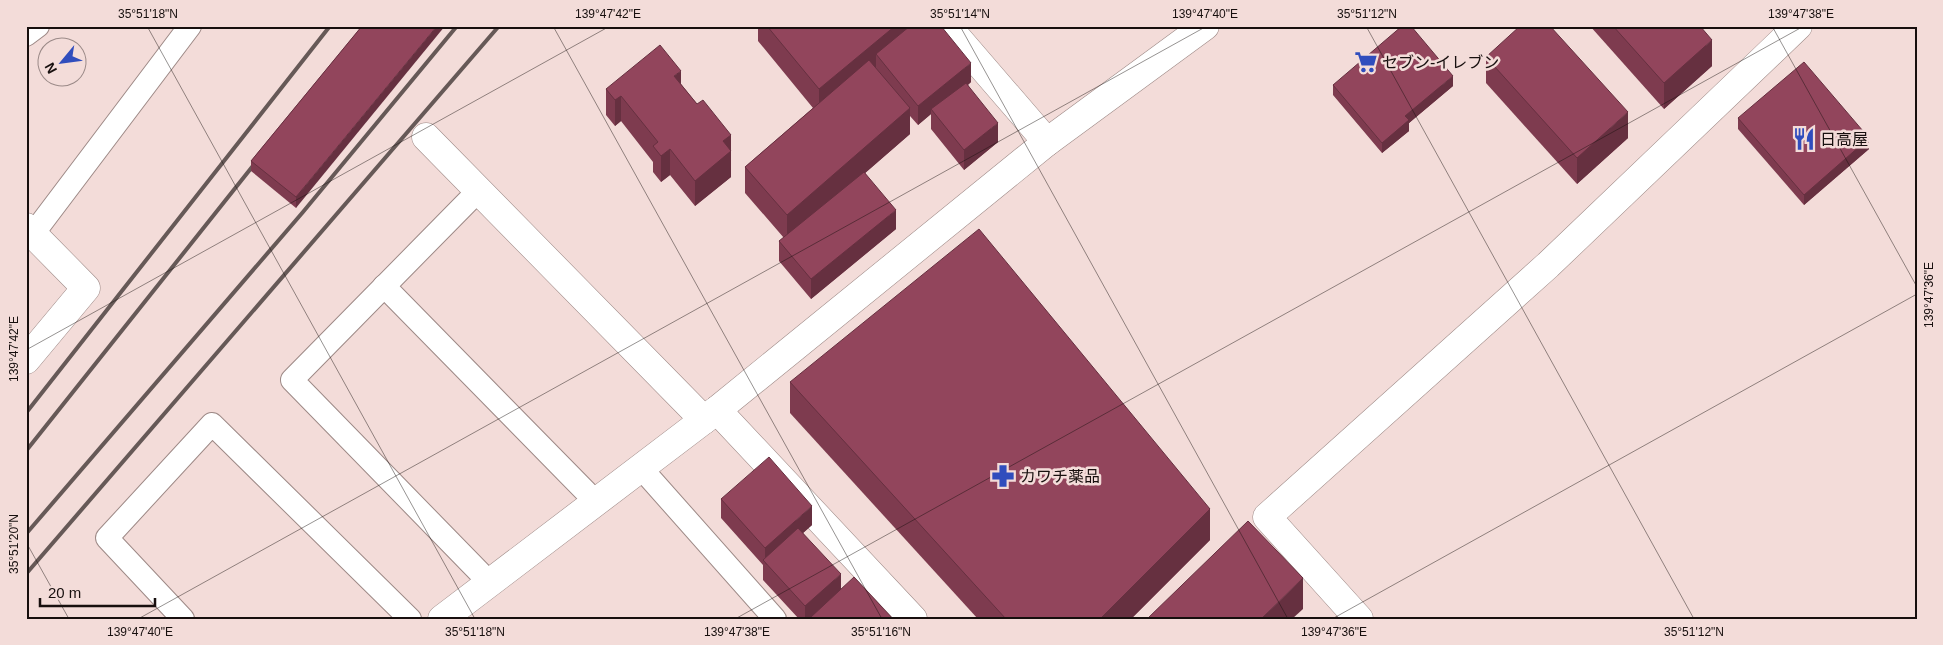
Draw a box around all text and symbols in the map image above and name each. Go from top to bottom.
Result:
text: 35°51'18"N [118,7,178,21]
text: 139°47'42"E [575,7,641,21]
text: 35°51'14"N [930,7,990,21]
text: 139°47'40"E [1172,7,1238,21]
text: 35°51'12"N [1337,7,1397,21]
text: 139°47'38"E [1768,7,1834,21]
north arrow [38,38,88,88]
supermarket icon: セブン-イレブン [1353,49,1379,75]
place label: セブン-イレブン [1382,54,1499,71]
text: N [41,60,60,77]
restaurant icon: 日高屋 [1791,126,1817,152]
place label: 日高屋 [1820,131,1868,148]
text: 139°47'36"E [1922,262,1936,328]
text: 139°47'42"E [7,316,21,382]
pharmacy icon: カワチ薬品 [990,463,1016,489]
place label: カワチ薬品 [1020,468,1100,485]
text: 35°51'20"N [7,514,21,574]
scale bar [40,575,155,607]
text: 20 m [48,584,81,601]
text: 139°47'40"E [107,625,173,639]
text: 35°51'18"N [445,625,505,639]
text: 139°47'38"E [704,625,770,639]
text: 35°51'16"N [851,625,911,639]
text: 139°47'36"E [1301,625,1367,639]
text: 35°51'12"N [1664,625,1724,639]

